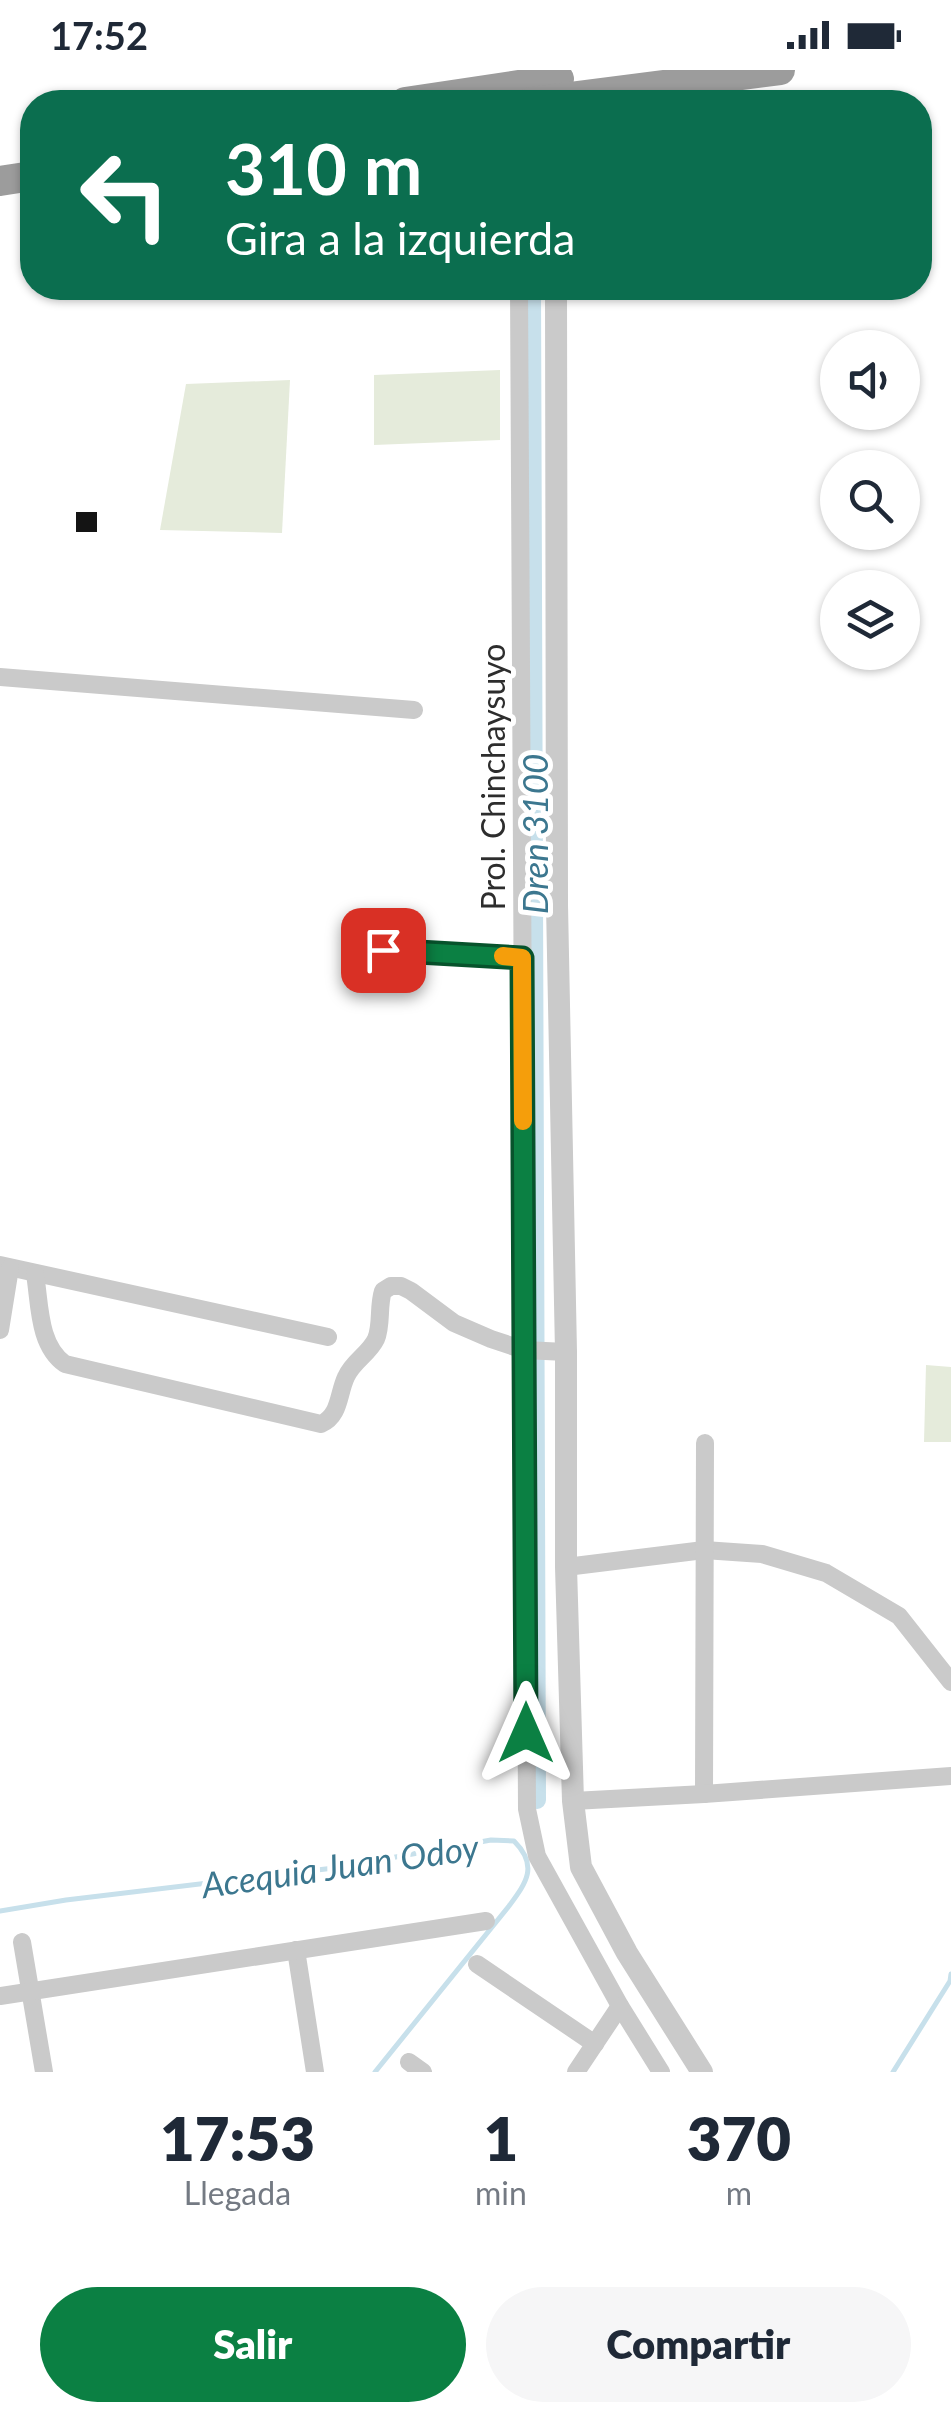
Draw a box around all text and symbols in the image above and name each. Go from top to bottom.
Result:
text: 17:52 [50,12,148,58]
text: 310 m [225,126,422,210]
icon: left [60,130,190,260]
text: Gira a la izquierda [225,211,575,265]
map controls [820,330,920,670]
button: sound [820,330,920,430]
button: search [820,450,920,550]
button: layers [820,570,920,670]
street label: Prol. Chinchaysuyo [473,644,512,910]
water label: Dren 3100 [513,754,555,914]
pin [341,908,426,993]
icon: arrive [356,923,411,978]
position arrow [474,1681,578,1785]
water label: Acequia Juan Odoy [197,1825,482,1906]
text: 17:53 [160,2102,315,2174]
text: 1 [483,2102,518,2174]
text: 370 [687,2102,791,2174]
text: Llegada [184,2173,291,2212]
text: min [475,2173,527,2212]
text: m [726,2173,752,2212]
button: Salir [40,2287,466,2402]
button: Compartir [486,2287,911,2402]

